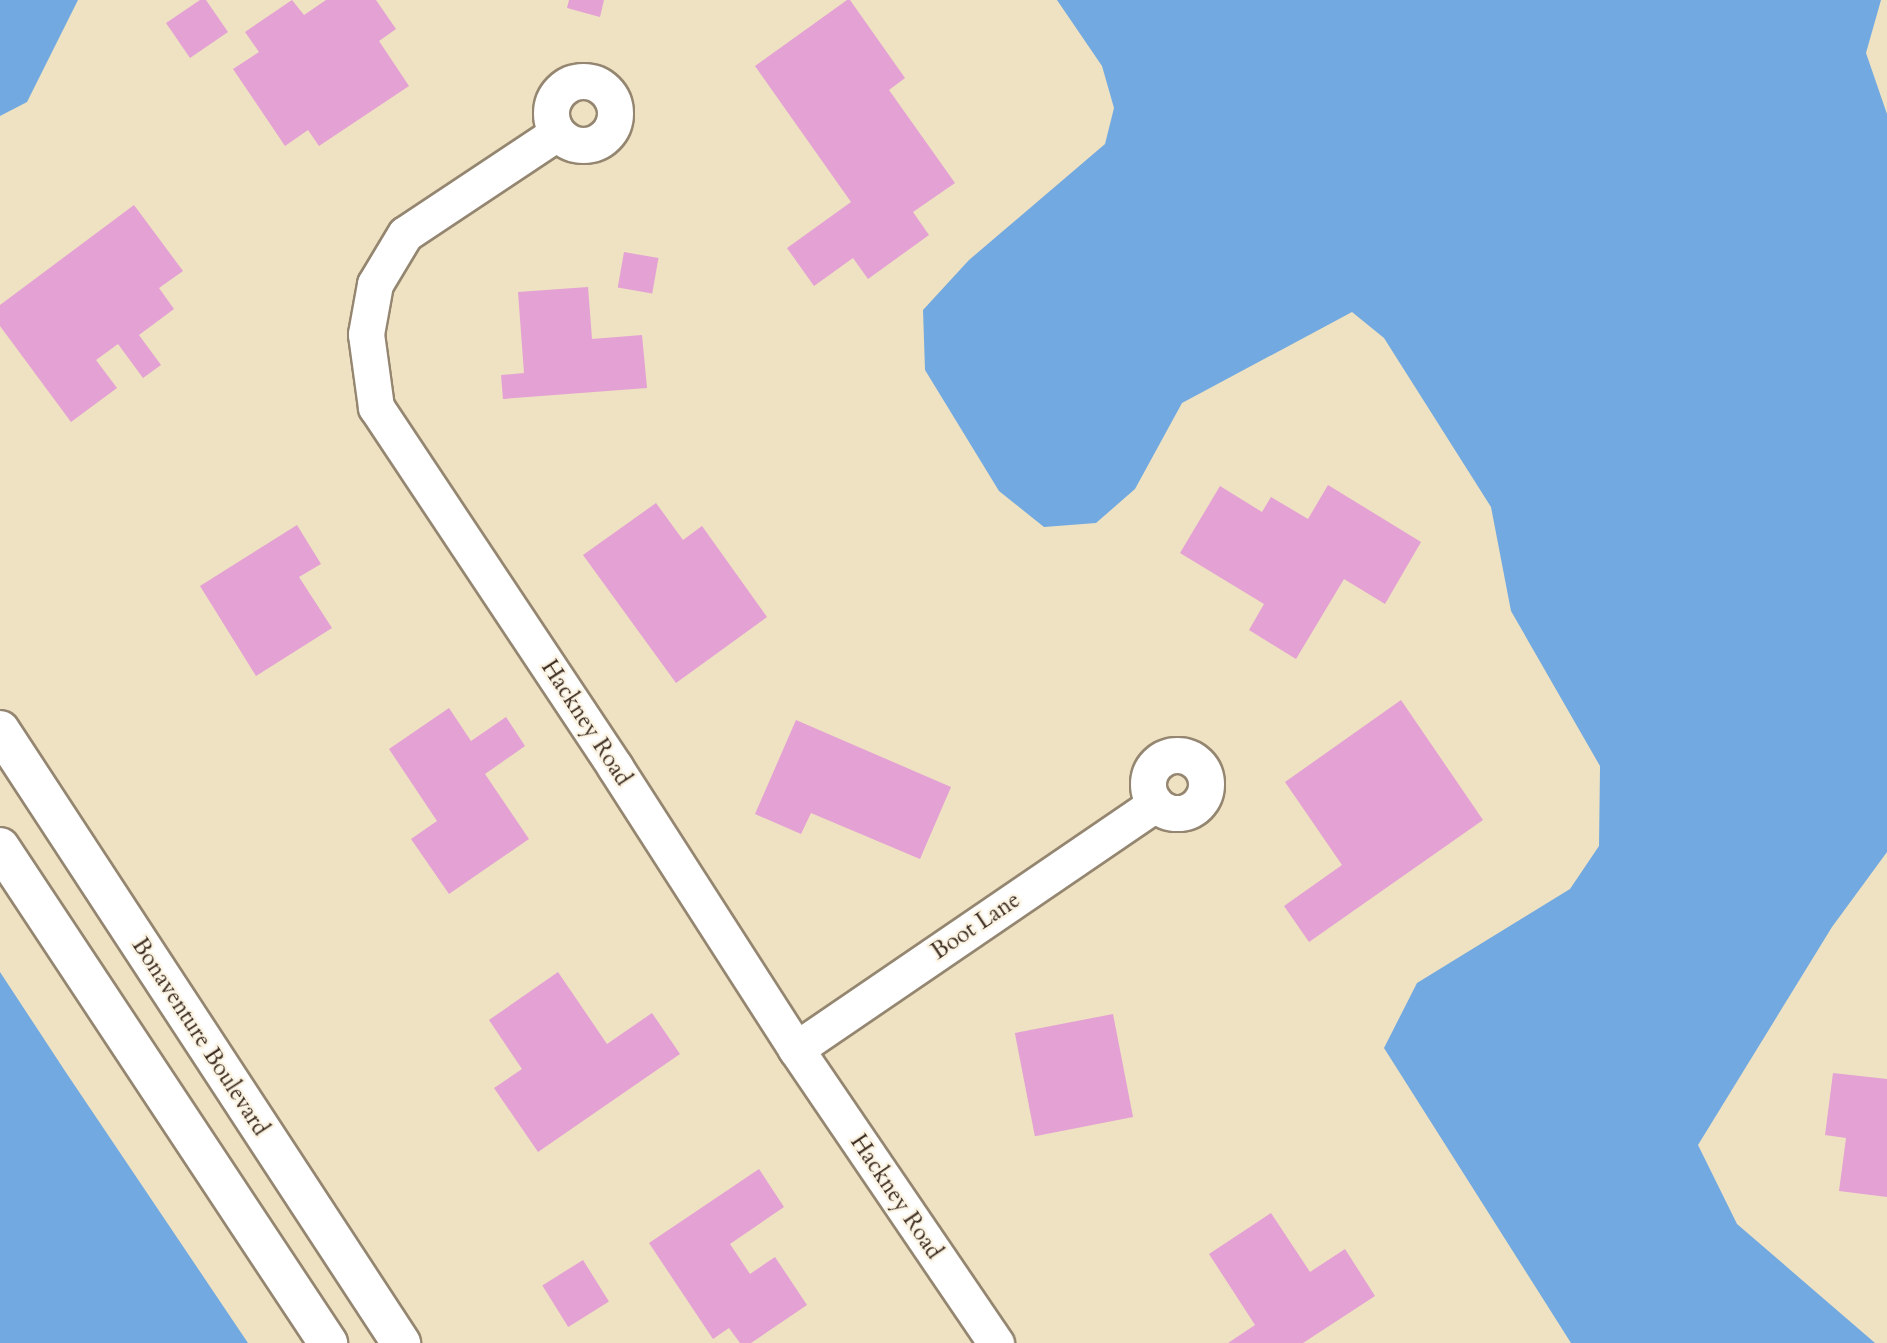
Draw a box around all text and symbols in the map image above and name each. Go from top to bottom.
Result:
street label: Hackney Road [535,655,637,791]
street label: Boot Lane [926,886,1026,966]
street label: Bonaventure Boulevard [126,933,274,1141]
street label: Hackney Road [844,1129,948,1265]

